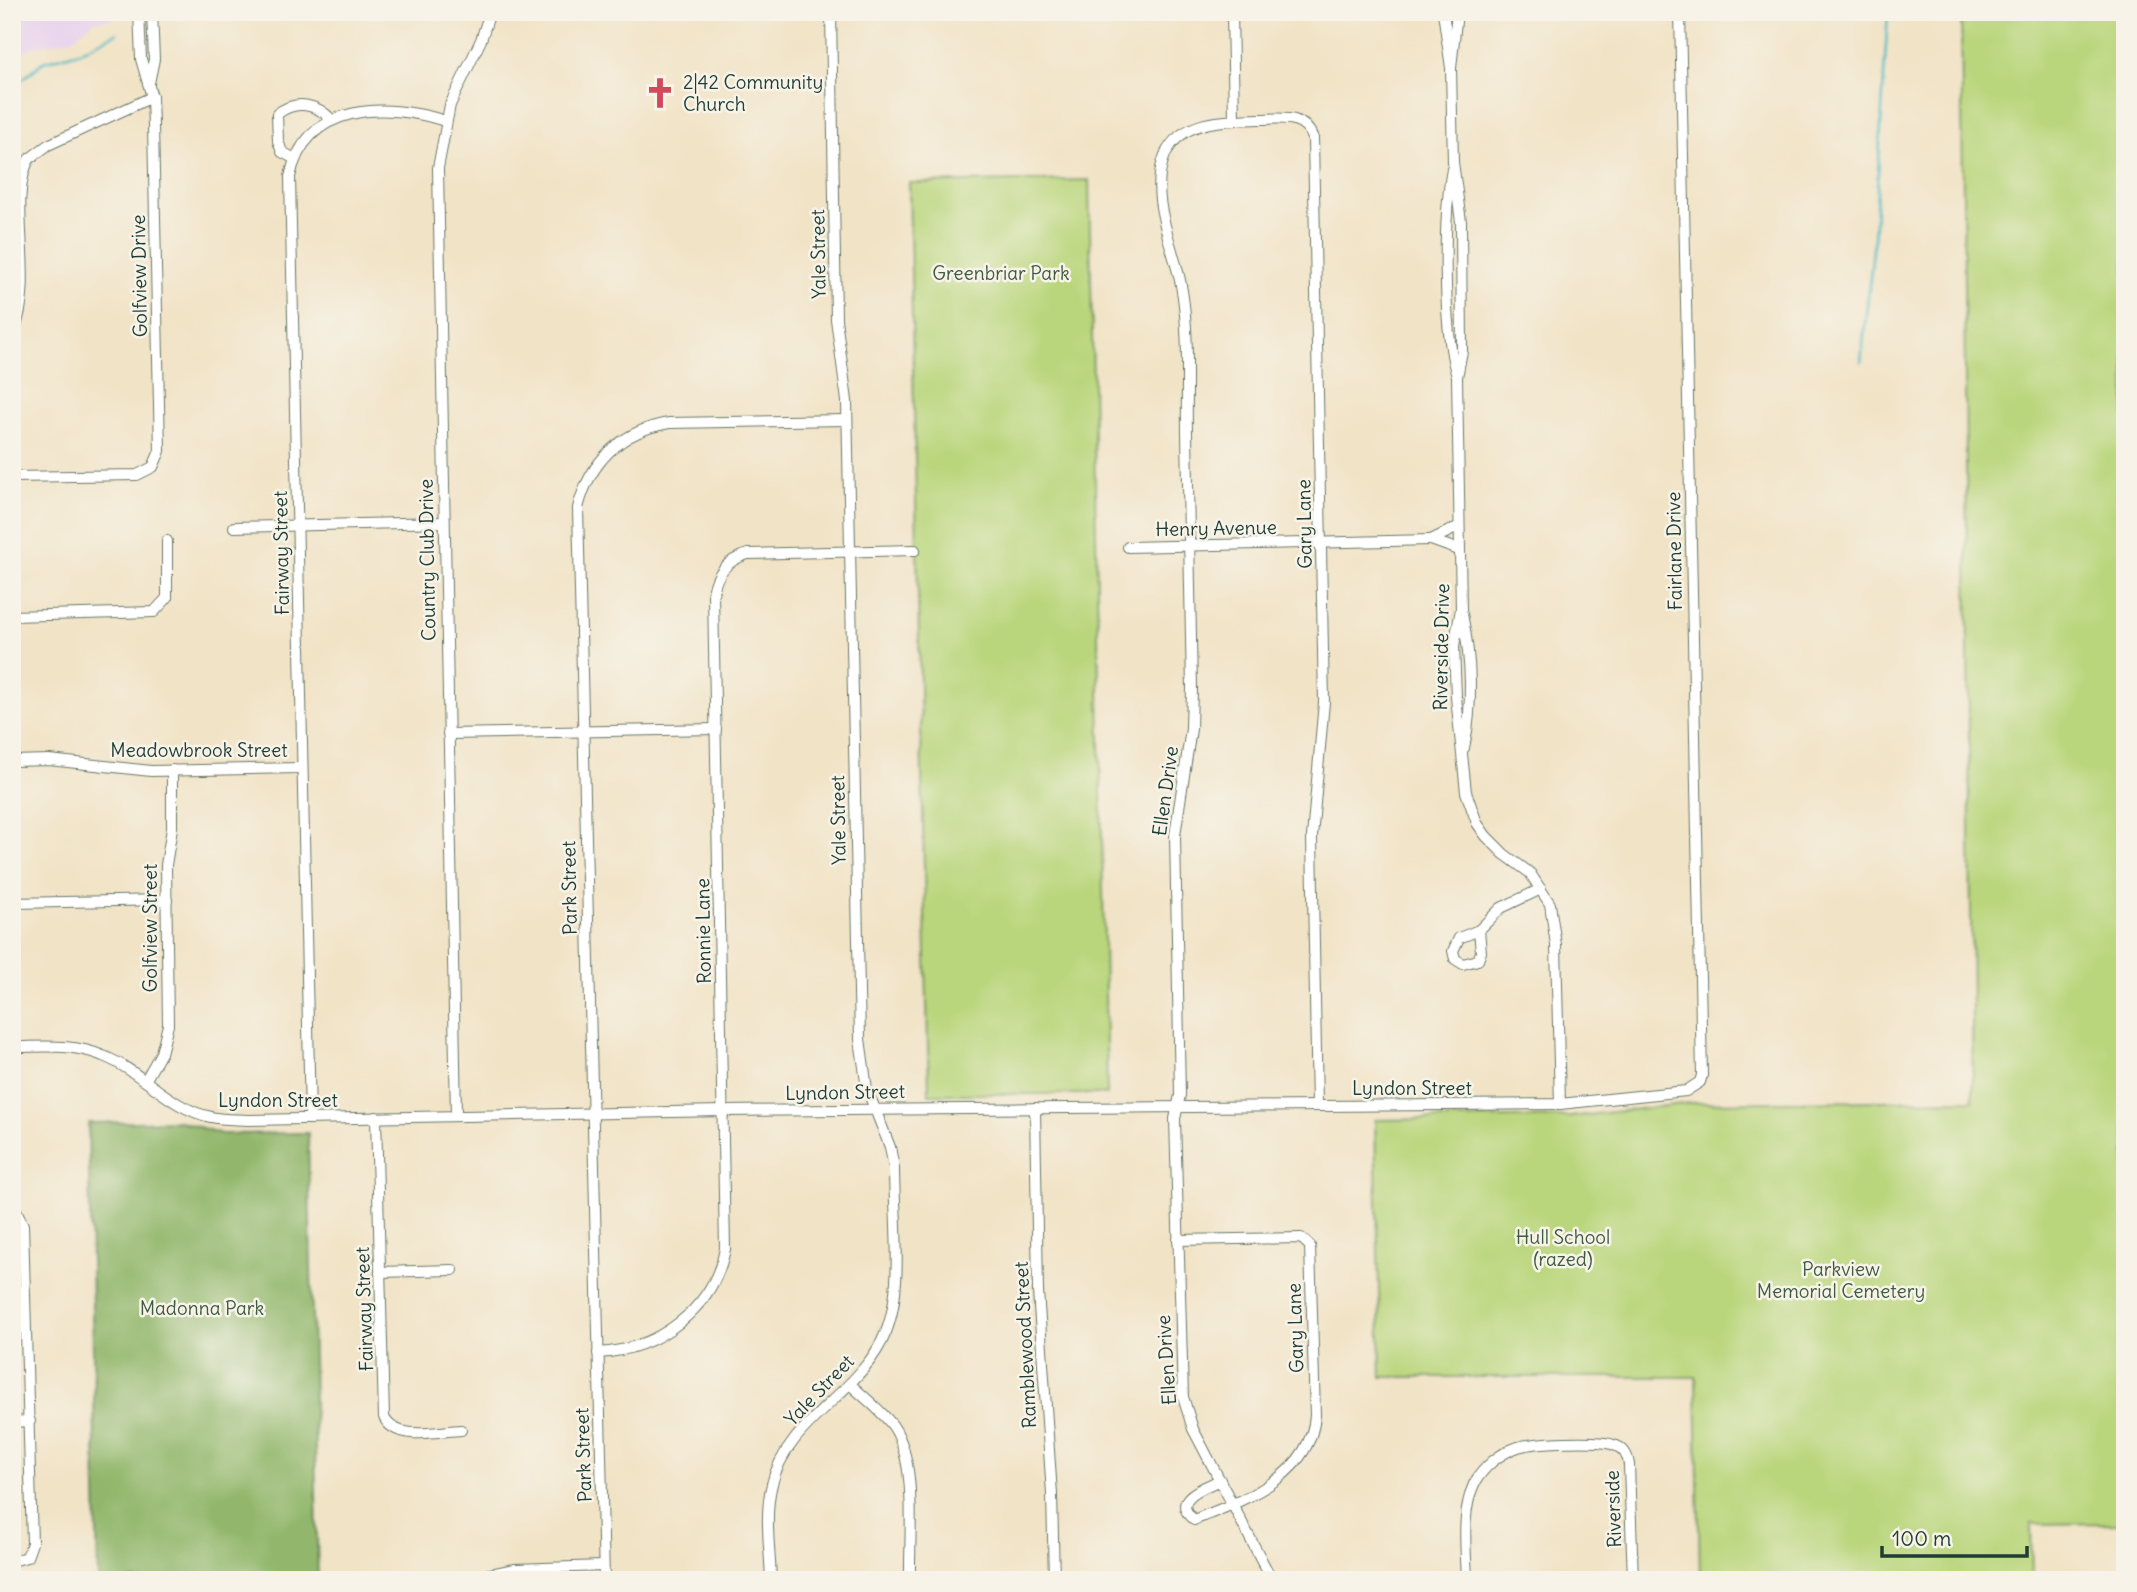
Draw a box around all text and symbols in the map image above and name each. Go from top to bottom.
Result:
place label: 2|42 Community Church [683,70,823,116]
church icon: 2|42 Community Church [643,76,677,110]
street label: Yale Street [805,209,831,299]
street label: Golfview Drive [126,214,152,338]
park label: Greenbriar Park [932,261,1070,285]
street label: Country Club Drive [414,479,440,641]
street label: Gary Lane [1291,479,1317,569]
street label: Fairway Street [268,491,294,615]
street label: Fairlane Drive [1661,492,1687,610]
street label: Henry Avenue [1155,515,1277,541]
street label: Riverside Drive [1428,583,1454,711]
street label: Meadowbrook Street [110,738,288,762]
street label: Ellen Drive [1147,745,1183,837]
street label: Yale Street [825,775,851,865]
street label: Park Street [556,841,582,935]
street label: Golfview Street [138,864,162,992]
street label: Ronnie Lane [690,878,716,984]
street label: Lyndon Street [1352,1076,1472,1100]
street label: Lyndon Street [785,1079,905,1105]
street label: Lyndon Street [218,1088,338,1112]
park label: Hull School (razed) [1516,1225,1610,1271]
street label: Fairway Street [350,1246,378,1372]
park label: Parkview Memorial Cemetery [1757,1257,1925,1303]
street label: Ramblewood Street [1009,1261,1041,1429]
street label: Gary Lane [1281,1283,1309,1373]
park label: Madonna Park [140,1296,265,1320]
street label: Ellen Drive [1151,1314,1181,1406]
street label: Yale Street [779,1349,859,1431]
street label: Park Street [569,1407,597,1503]
street label: Riverside [1600,1470,1626,1548]
scale bar [1882,1515,2027,1559]
text: 100 m [1892,1525,1951,1552]

